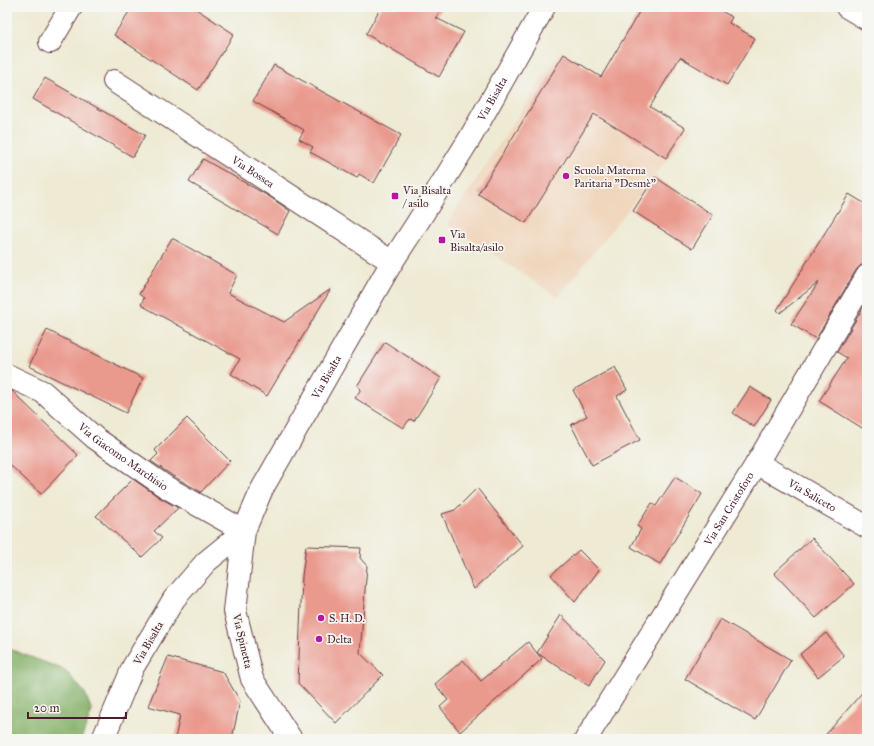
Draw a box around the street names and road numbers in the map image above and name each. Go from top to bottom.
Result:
street label: Via Bisalta [475,75,510,124]
street label: Via Bossea [228,153,277,191]
street label: Via Bisalta [309,353,344,402]
street label: Via Giacomo Marchisio [75,420,171,494]
street label: Via San Cristoforo [701,469,757,549]
street label: Via Saliceto [785,476,839,515]
street label: Via Spinetta [230,612,255,670]
street label: Via Bisalta [130,619,166,668]

